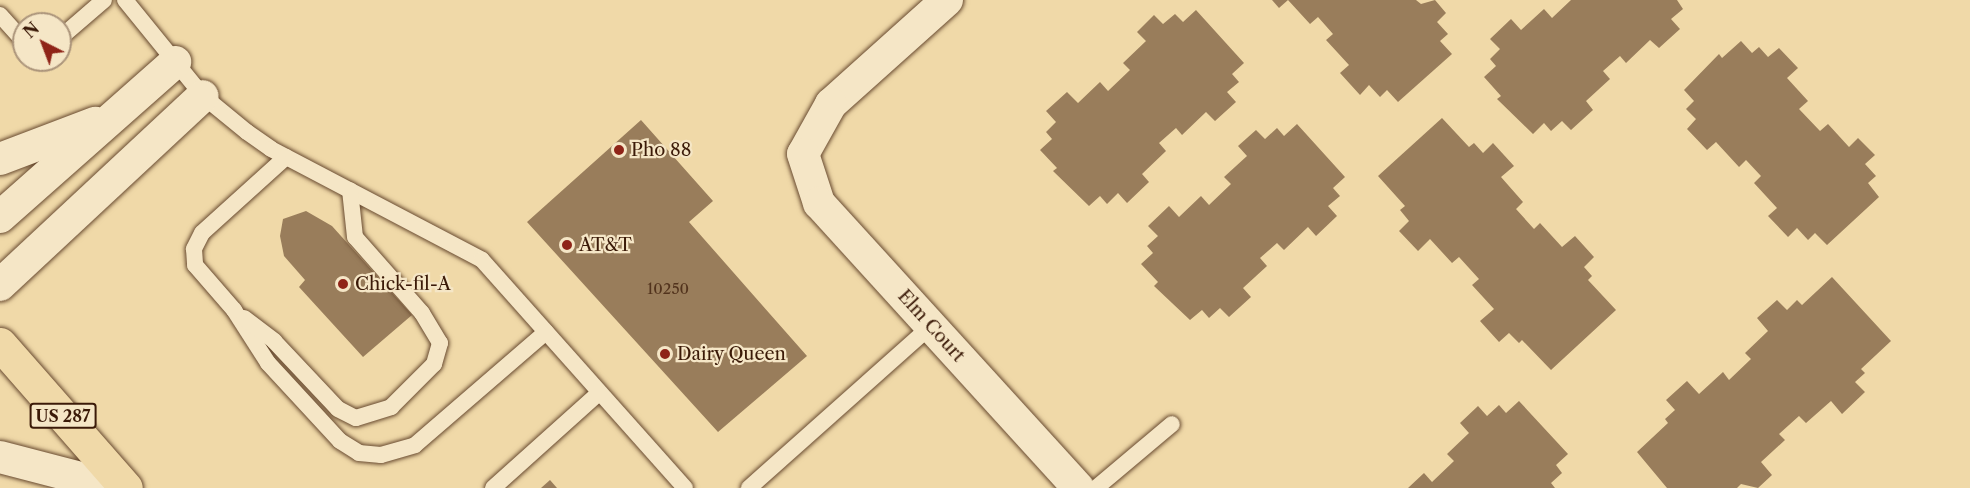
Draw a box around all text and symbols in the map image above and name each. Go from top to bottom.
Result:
north arrow [12,12,72,72]
text: N [19,18,43,42]
place label: Pho 88 [631,139,691,161]
marker: Pho 88 [612,143,626,157]
place label: AT&T [579,234,632,256]
marker: AT&T [560,238,574,252]
place label: Chick-fil-A [355,273,451,295]
marker: Chick-fil-A [336,277,350,291]
house number: 10250 [647,280,689,298]
street label: Elm Court [893,286,969,366]
place label: Dairy Queen [677,343,786,365]
marker: Dairy Queen [658,347,672,361]
road number: US 287 [28,403,98,429]

